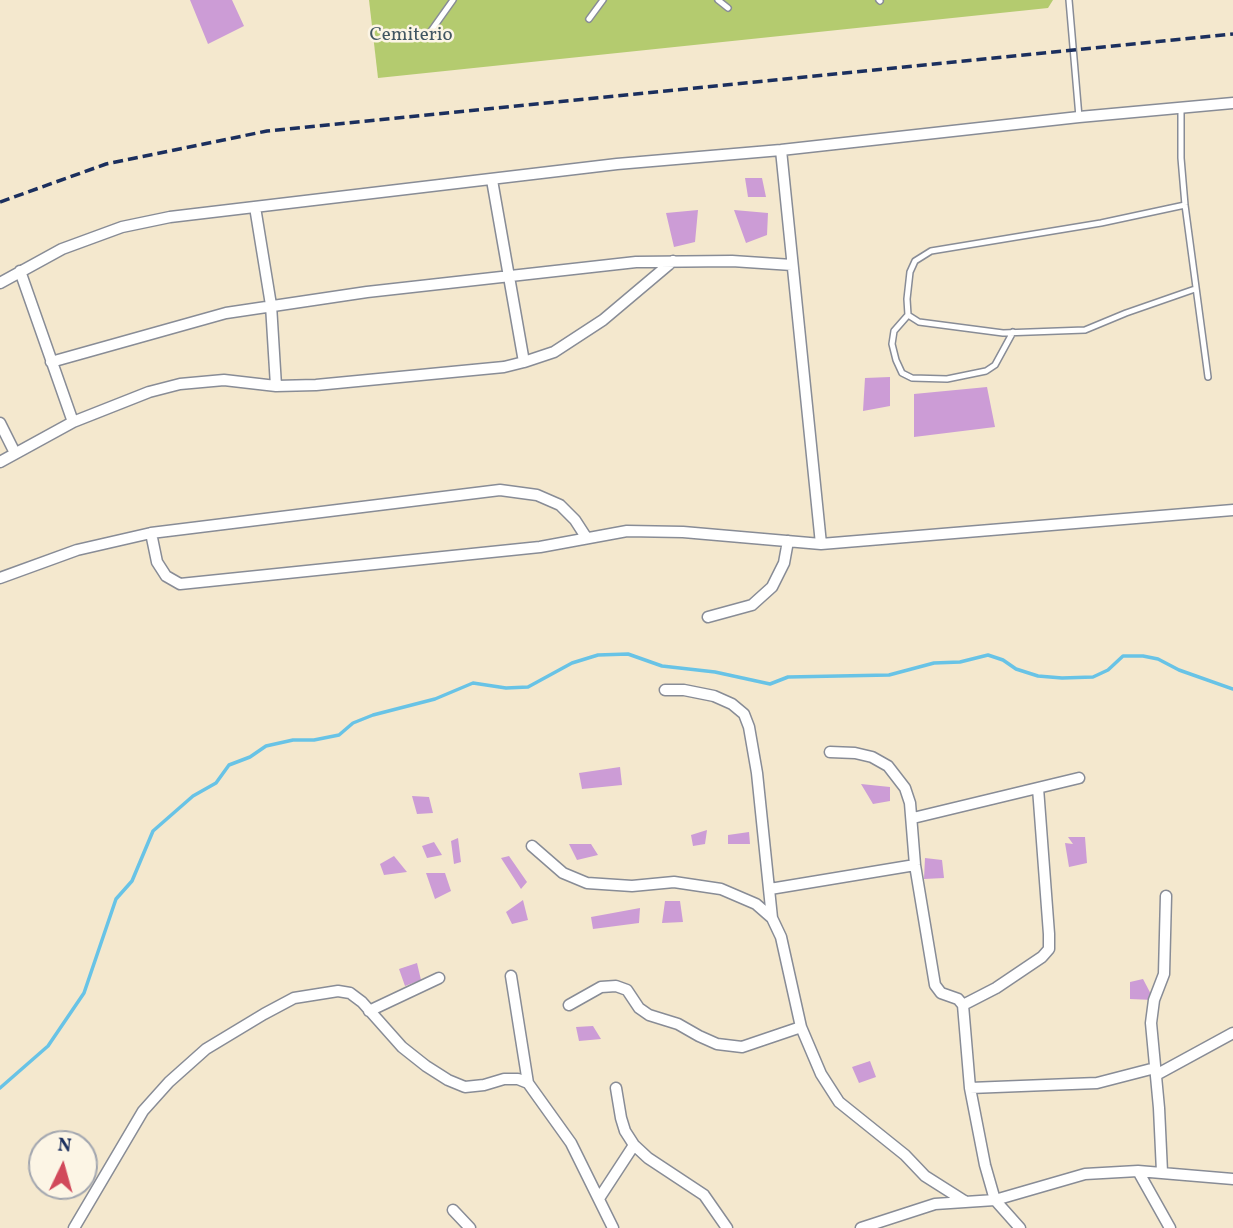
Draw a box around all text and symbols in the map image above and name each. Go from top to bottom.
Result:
park label: Cemiterio [369,26,453,48]
north arrow [28,1130,98,1200]
text: N [57,1133,73,1160]

